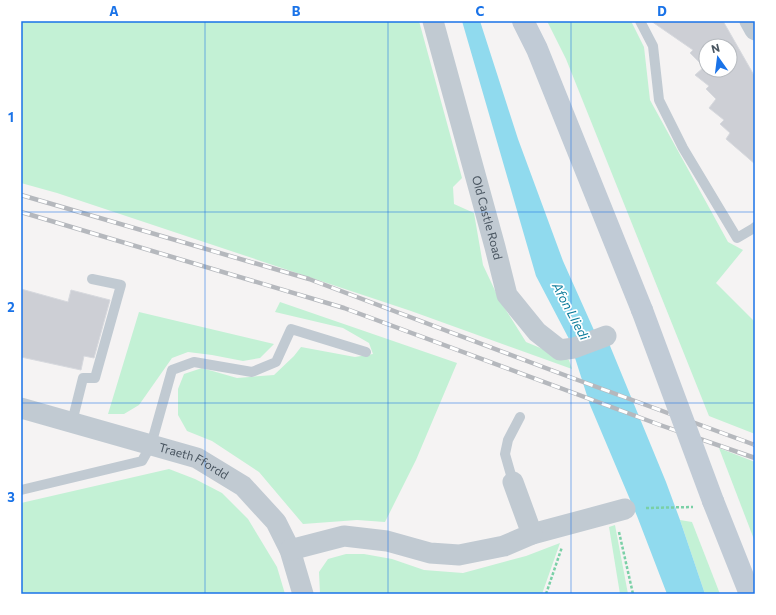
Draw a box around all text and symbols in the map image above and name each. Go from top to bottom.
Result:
text: A [109,3,119,19]
text: B [292,3,301,19]
text: C [476,3,485,19]
text: D [657,3,667,19]
north arrow [698,38,738,78]
text: N [710,41,721,55]
text: 1 [8,109,14,125]
street label: Old Castle Road [470,174,506,261]
water label: Afon Lliedi [549,279,593,343]
text: 2 [7,299,15,315]
street label: Traeth Ffordd [157,440,232,482]
text: 3 [7,489,15,505]

